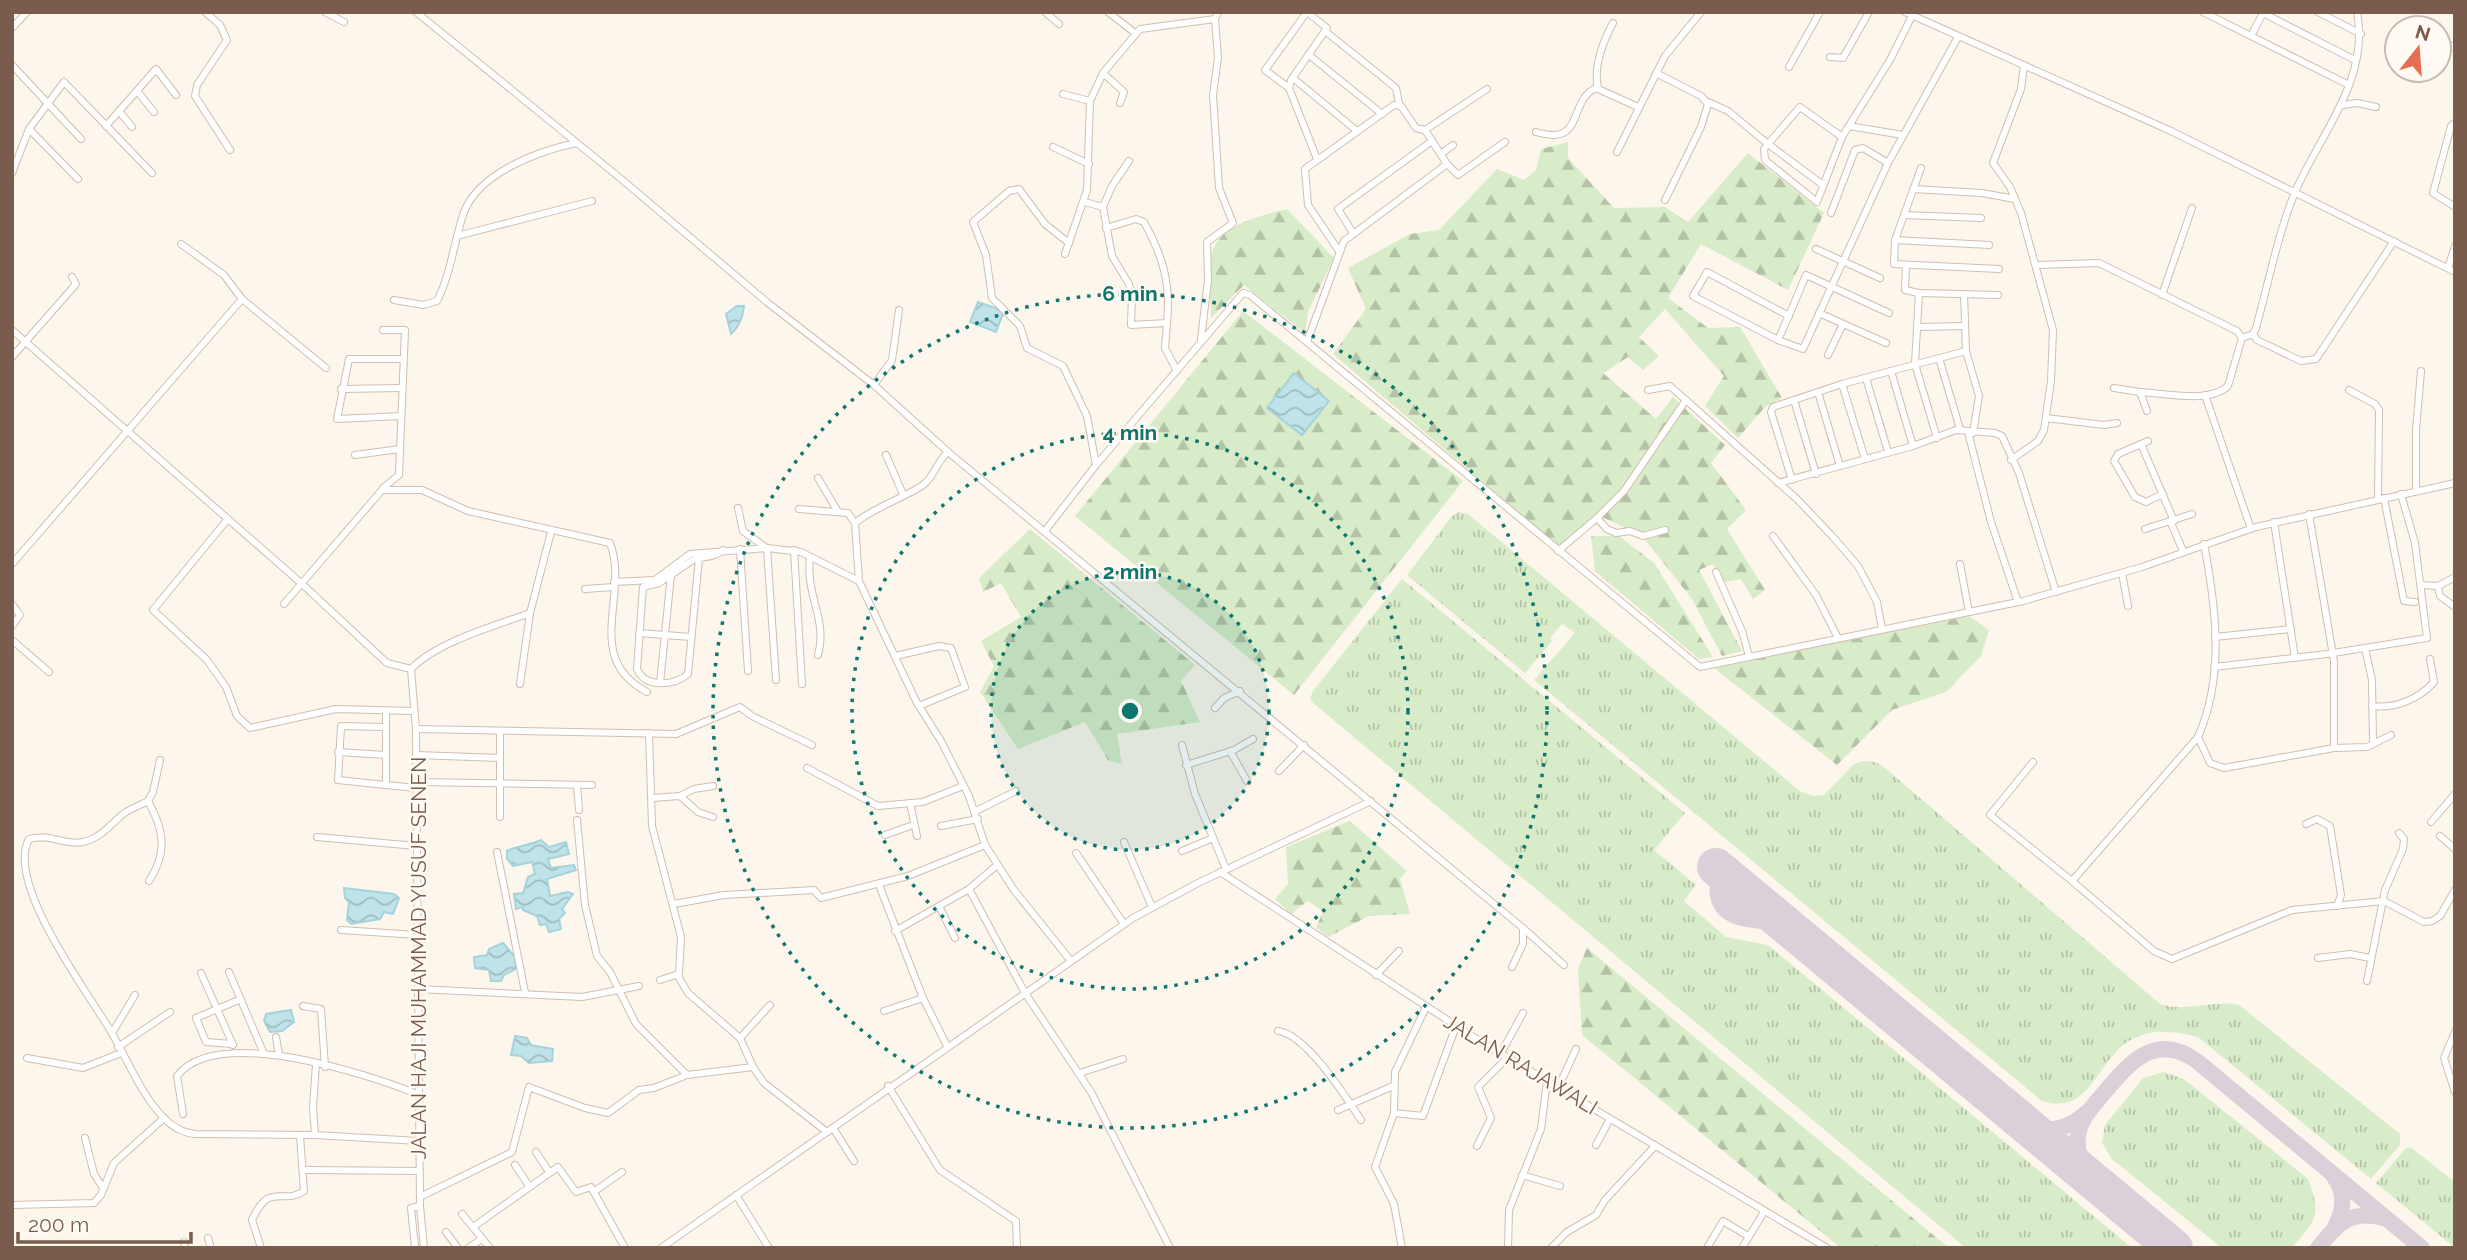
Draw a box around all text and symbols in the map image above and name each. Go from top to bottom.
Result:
north arrow [2383,14,2453,84]
text: N [2413,20,2433,45]
text: 6 min [1102,281,1158,306]
text: 4 min [1103,420,1157,445]
text: 2 min [1103,559,1157,584]
centre of rings [1118,699,1142,723]
street label: JALAN HAJI MUHAMMAD YUSUF SENEN [406,756,431,1160]
street label: JALAN RAJAWALI [1440,1008,1602,1120]
scale bar [18,1200,191,1244]
text: 200 m [28,1212,89,1237]

